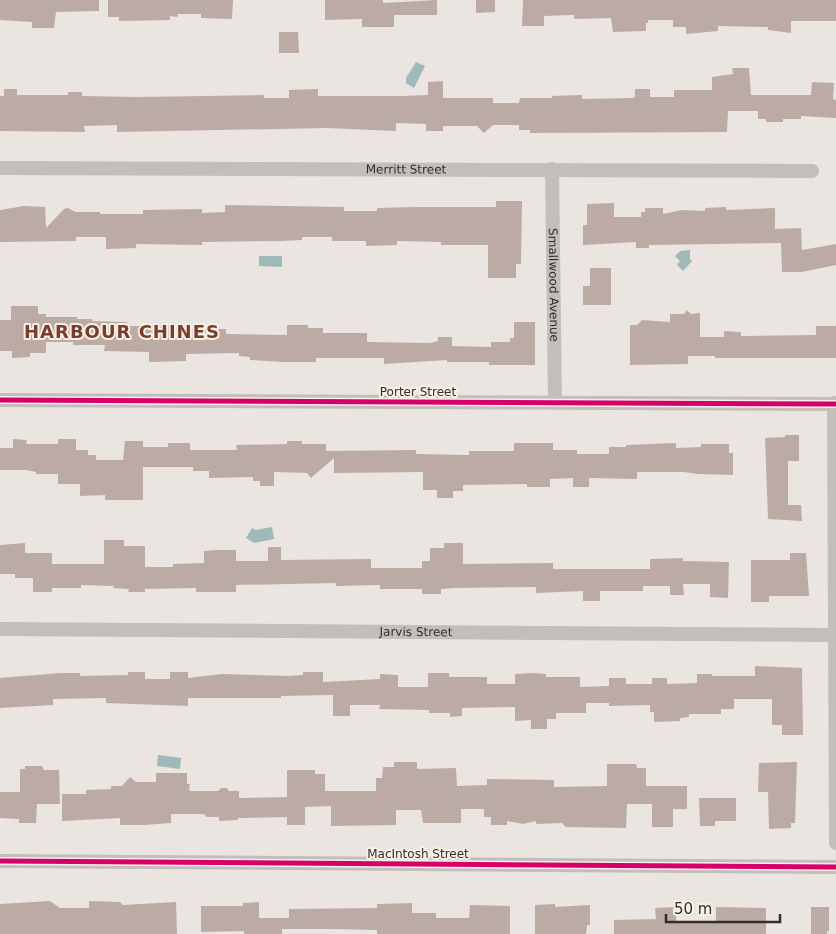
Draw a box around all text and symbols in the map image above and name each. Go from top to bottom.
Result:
street label: Merritt Street [366,162,447,177]
street label: Smallwood Avenue [546,228,561,342]
district label: HARBOUR CHINES [24,321,220,342]
street label: Porter Street [380,385,456,399]
street label: Jarvis Street [378,625,453,639]
street label: MacIntosh Street [367,847,469,861]
scale bar [666,892,780,924]
text: 50 m [674,900,712,918]

